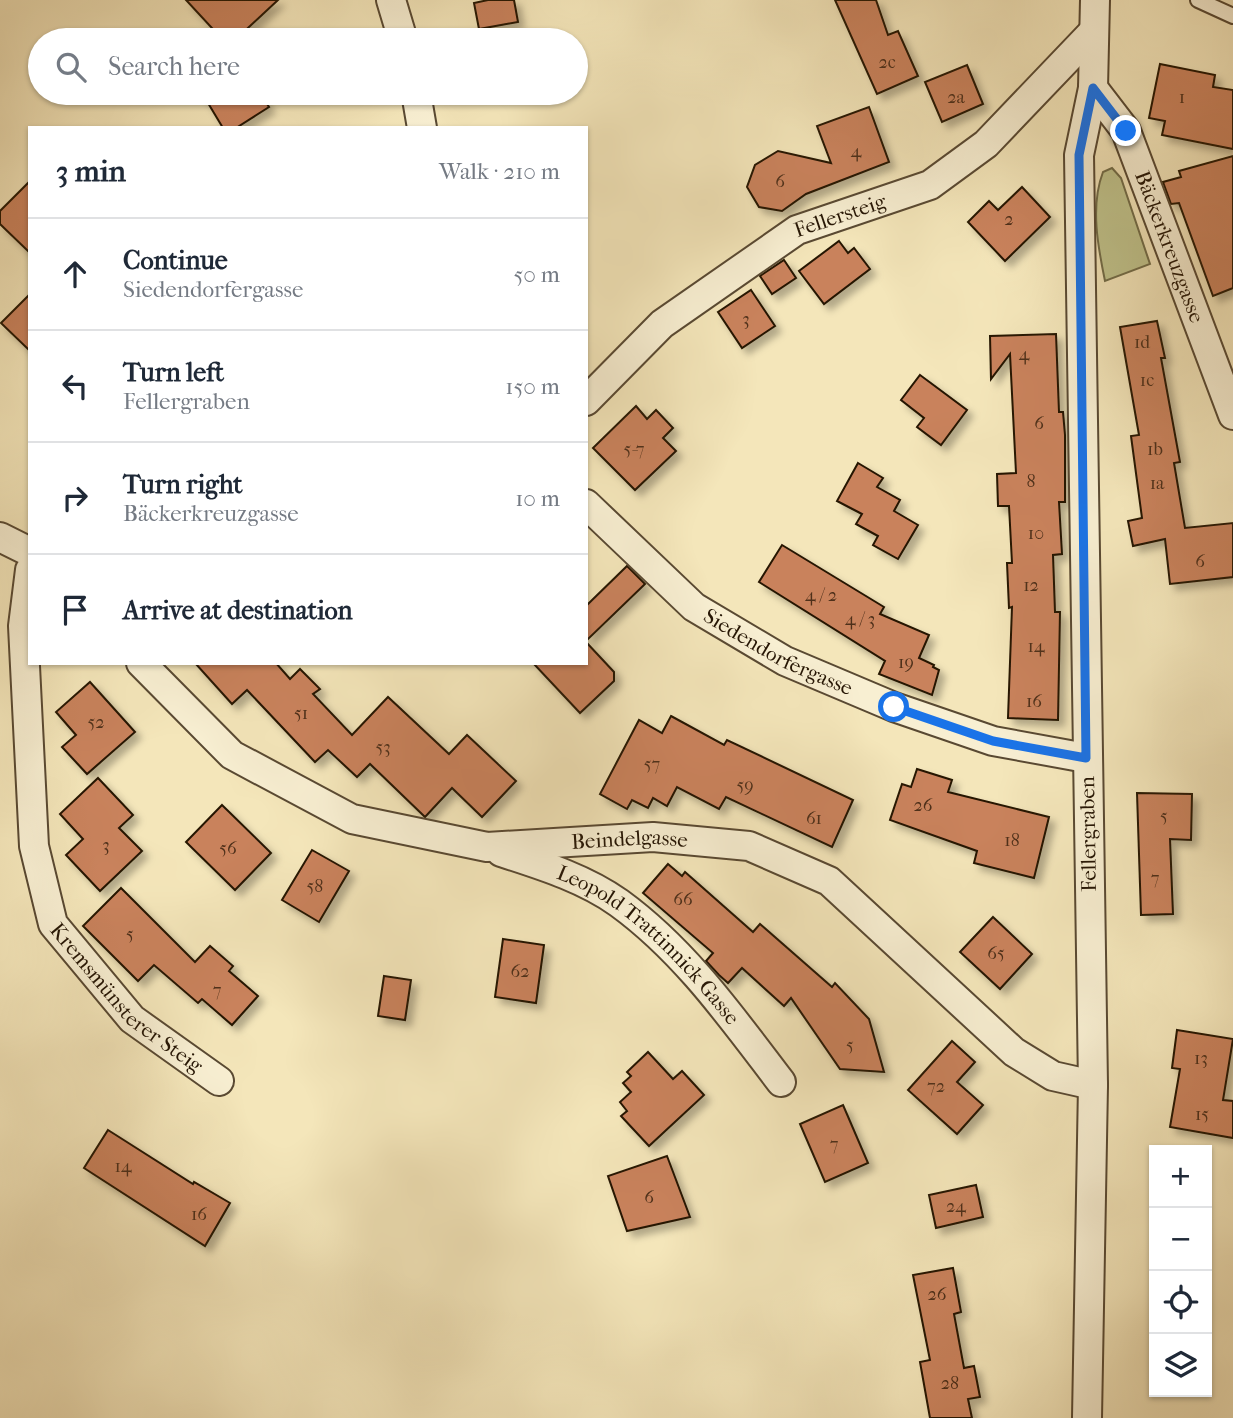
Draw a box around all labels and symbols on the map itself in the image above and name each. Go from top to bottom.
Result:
house number: 2c [878,52,896,73]
house number: 2a [947,87,965,108]
house number: 1 [1179,87,1185,108]
route end [1110,115,1141,146]
house number: 4 [851,141,862,162]
street label: Bäckerkreuzgasse [1130,168,1209,326]
house number: 6 [775,171,785,192]
street label: Fellersteig [791,189,890,242]
house number: 2 [1004,209,1014,230]
house number: 3 [742,309,750,330]
house number: 1d [1134,332,1150,353]
house number: 4 [1019,344,1030,365]
house number: 1c [1140,370,1154,391]
house number: 6 [1034,413,1044,434]
house number: 5-7 [623,439,645,460]
house number: 1b [1147,439,1163,460]
house number: 8 [1026,471,1036,492]
house number: 1a [1150,473,1165,494]
house number: 10 [1028,523,1044,544]
house number: 6 [1195,551,1205,572]
house number: 12 [1023,575,1039,596]
house number: 4 / 2 [805,585,837,606]
street label: Siedendorfergasse [699,604,856,700]
house number: 4 / 3 [845,609,875,630]
house number: 14 [1027,636,1045,657]
house number: 19 [898,652,914,673]
route start [878,691,909,722]
house number: 16 [1026,691,1042,712]
house number: 51 [294,703,308,724]
house number: 52 [87,712,105,733]
house number: 53 [375,737,391,758]
house number: 57 [644,754,661,775]
house number: 59 [736,775,754,796]
street label: Fellergraben [1075,776,1101,892]
house number: 26 [913,795,933,816]
house number: 5 [1160,806,1168,827]
house number: 61 [806,808,822,829]
street label: Beindelgasse [570,825,689,854]
house number: 18 [1004,830,1020,851]
house number: 3 [102,835,110,856]
house number: 56 [219,838,237,859]
street label: Leopold Trattinnick Gasse [554,860,745,1029]
house number: 7 [1151,868,1160,889]
house number: 58 [307,876,323,897]
house number: 66 [673,889,693,910]
street label: Kremsmünsterer Steig [45,918,208,1078]
house number: 5 [126,924,134,945]
house number: 65 [987,943,1005,964]
house number: 62 [510,961,530,982]
house number: 7 [213,980,222,1001]
house number: 5 [846,1035,854,1056]
house number: 13 [1194,1048,1208,1069]
house number: 72 [927,1076,945,1097]
house number: 15 [1195,1104,1209,1125]
house number: 7 [830,1134,839,1155]
house number: 14 [114,1156,132,1177]
house number: 6 [644,1187,654,1208]
house number: 24 [946,1196,966,1217]
house number: 16 [191,1204,207,1225]
house number: 26 [927,1284,947,1305]
house number: 28 [941,1373,959,1394]

